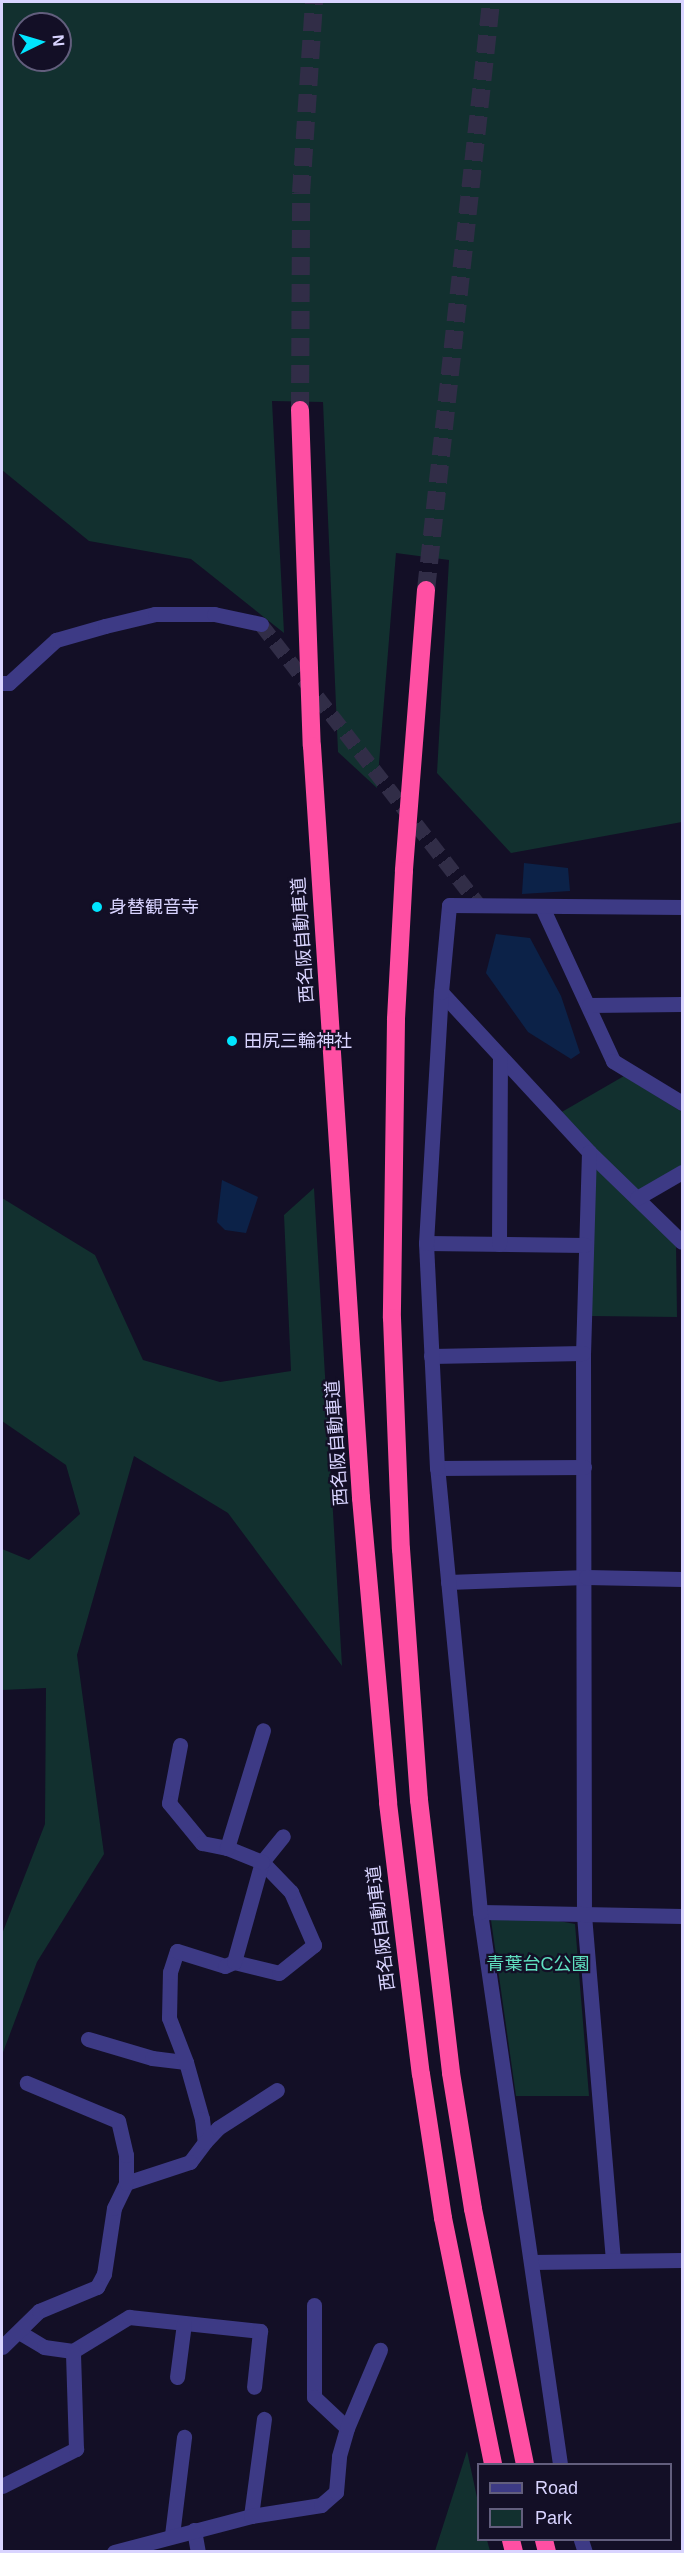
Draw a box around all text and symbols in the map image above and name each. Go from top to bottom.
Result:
north arrow [12,12,72,72]
text: N [49,34,67,47]
street label: 西名阪自動車道 [288,876,318,1004]
place label: 身替観音寺 [109,896,199,918]
marker: 身替観音寺 [90,900,104,914]
place label: 田尻三輪神社 [244,1030,352,1052]
marker: 田尻三輪神社 [225,1034,239,1048]
street label: 西名阪自動車道 [322,1379,352,1507]
street label: 西名阪自動車道 [363,1864,399,1992]
park label: 青葉台C公園 [487,1953,589,1975]
legend [477,2463,672,2541]
text: Road [535,2478,578,2498]
text: Park [535,2508,572,2528]

